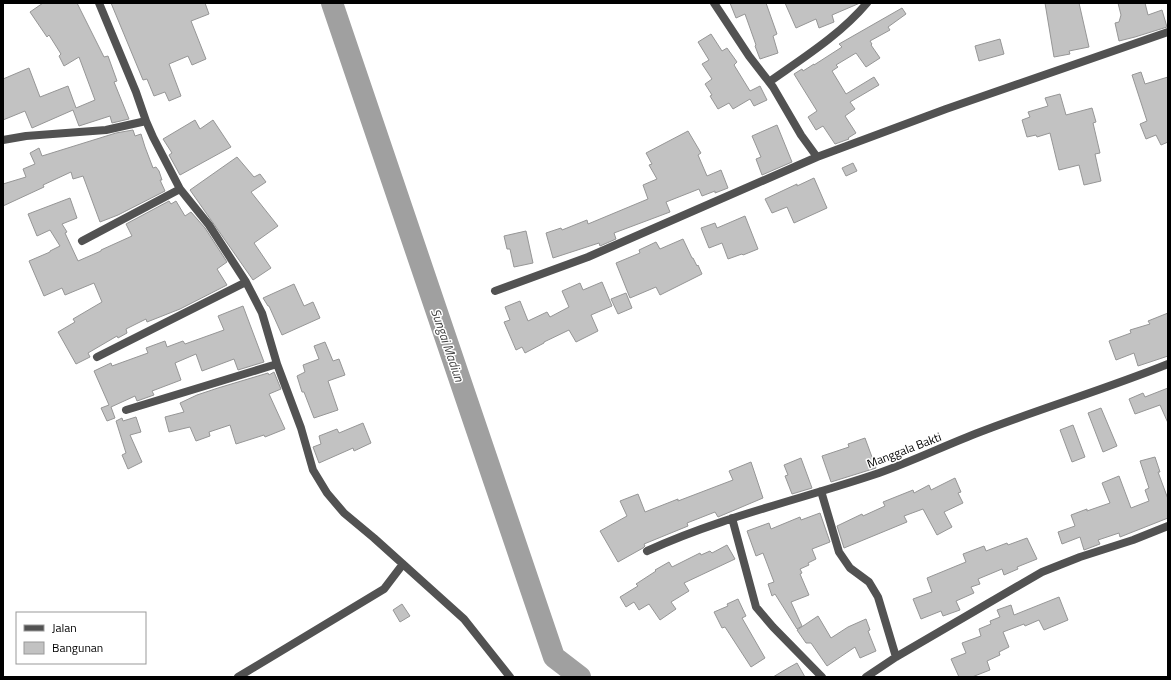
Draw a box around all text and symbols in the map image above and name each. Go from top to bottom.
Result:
water label: Sungai Madiun [426,306,470,385]
street label: Manggala Bakti [864,427,944,473]
legend [16,612,146,664]
text: Jalan [52,618,77,637]
text: Bangunan [52,638,103,657]

